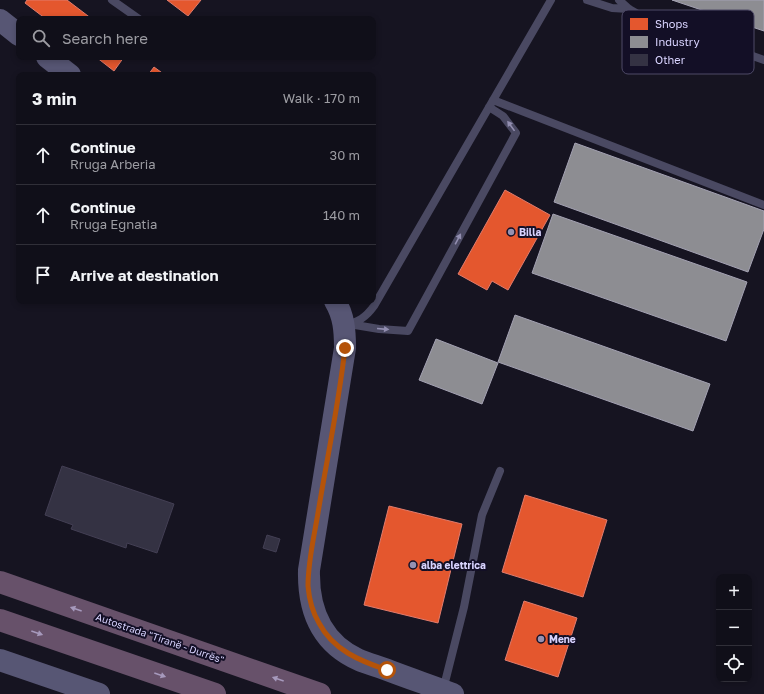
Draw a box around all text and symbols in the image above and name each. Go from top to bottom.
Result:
legend [622,10,754,74]
search box [16,16,376,60]
text: Shops [655,17,688,30]
icon: search [30,27,52,49]
text: Search here [62,29,148,47]
text: Industry [655,35,700,48]
text: Other [655,53,686,66]
text: 3 min [32,88,76,109]
text: Walk · 170 m [283,90,360,106]
one-way arrow [506,120,515,131]
text: Continue [70,138,136,156]
icon: ahead [32,144,54,166]
text: 30 m [330,147,360,163]
text: Rruga Arberia [70,156,156,172]
text: Continue [70,198,136,216]
icon: ahead [32,204,54,226]
text: 140 m [323,207,360,223]
text: Rruga Egnatia [70,216,157,232]
place label: Billa [519,226,541,238]
marker: Billa [506,227,516,237]
one-way arrow [455,233,461,245]
icon: arrive [32,264,54,286]
text: Arrive at destination [70,266,219,284]
one-way arrow [377,326,389,333]
route end [336,339,354,357]
place label: alba elettrica [421,559,486,571]
marker: alba elettrica [408,560,418,570]
map controls [716,574,752,682]
button: + [716,574,752,610]
one-way arrow [70,605,82,611]
street label: Autostrada "Tiranë - Durrës" [94,610,226,666]
button: − [716,610,752,646]
one-way arrow [31,630,43,636]
place label: Mene [549,633,576,645]
marker: Mene [536,634,546,644]
button: locate [716,646,752,682]
route start [378,661,396,679]
one-way arrow [154,672,166,678]
one-way arrow [272,676,284,682]

